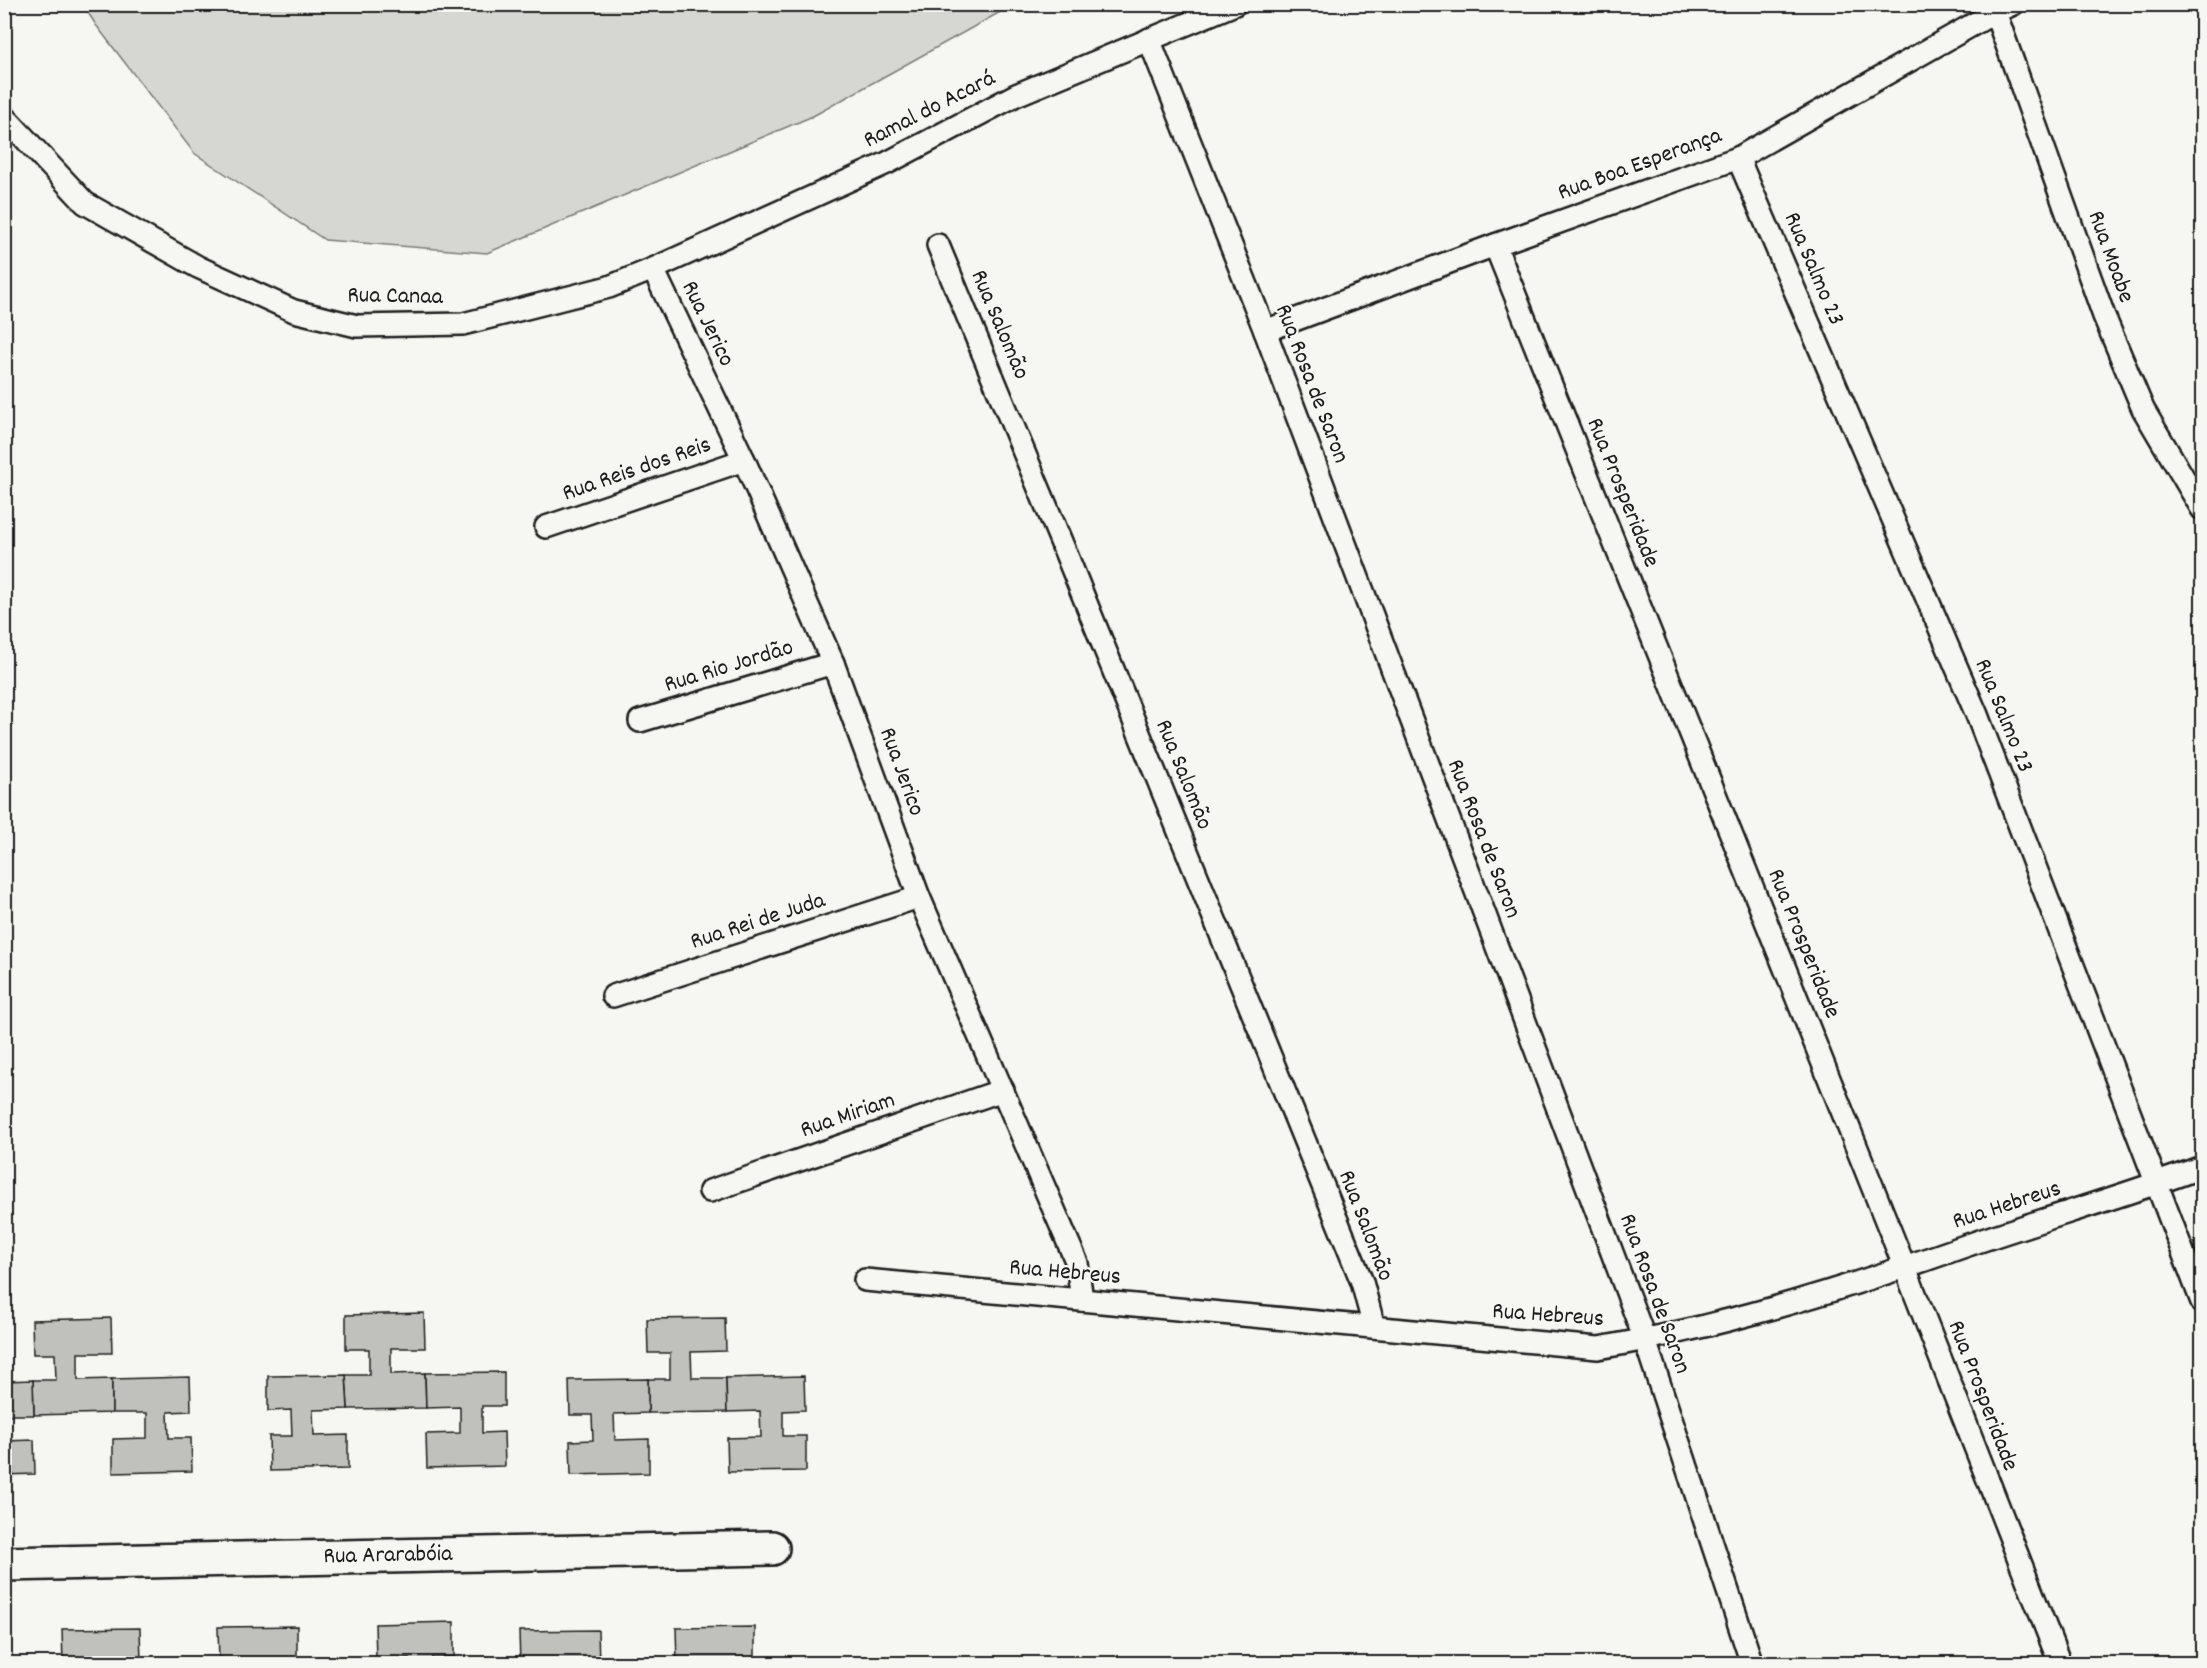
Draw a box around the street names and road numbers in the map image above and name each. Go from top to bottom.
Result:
street label: Ramal do Acará [858,62,1002,158]
street label: Rua Boa Esperança [1553,119,1727,210]
street label: Rua Moabe [2078,206,2142,308]
street label: Rua Salmo 23 [1774,207,1852,331]
street label: Rua Salomão [961,265,1037,385]
street label: Rua Jerico [672,275,742,373]
street label: Rua Canaa [347,279,444,315]
street label: Rua Rosa de Saron [1265,300,1357,468]
street label: Rua Prosperidade [1577,413,1667,573]
street label: Rua Reis dos Reis [558,429,716,511]
street label: Rua Rio Jordão [660,631,798,703]
street label: Rua Salmo 23 [1965,654,2041,778]
street label: Rua Salomão [1145,715,1221,835]
street label: Rua Jerico [869,723,933,821]
street label: Rua Rosa de Saron [1437,755,1529,923]
street label: Rua Prosperidade [1758,864,1848,1024]
street label: Rua Rei de Juda [686,884,830,960]
street label: Rua Miriam [796,1084,900,1148]
street label: Rua Salomão [1328,1166,1402,1286]
street label: Rua Hebreus [1949,1173,2065,1239]
street label: Rua Rosa de Saron [1609,1209,1699,1379]
street label: Rua Hebreus [1008,1251,1122,1295]
street label: Rua Hebreus [1491,1295,1605,1337]
street label: Rua Prosperidade [1938,1316,2026,1476]
street label: Rua Ararabóia [323,1538,454,1574]

